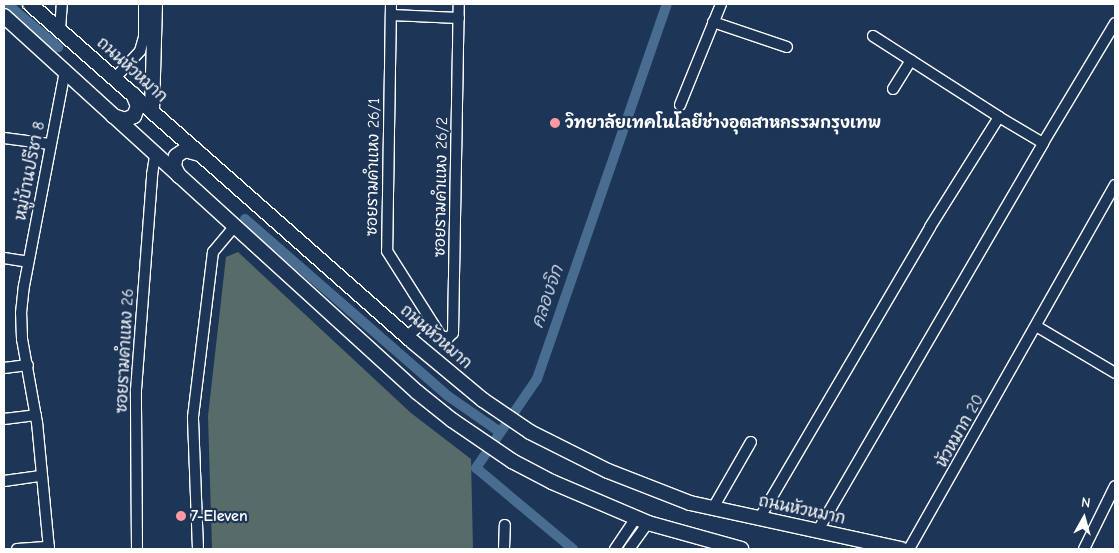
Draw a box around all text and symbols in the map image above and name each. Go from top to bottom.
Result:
street label: ถนนหัวหมาก [93,33,171,107]
street label: ซอยรามคำแหง 26/1 [362,98,384,236]
place label: วิทยาลัยเทคโนโลยีช่างอุตสาหกรรมกรุงเทพ [565,113,881,133]
street label: ซอยรามคำแหง 26/2 [430,117,452,257]
marker: วิทยาลัยเทคโนโลยีช่างอุตสาหกรรมกรุงเทพ [549,117,561,129]
street label: หมู่บ้านปรีชา 8 [11,120,49,222]
water label: คลองจิก [527,263,569,331]
street label: ซอยรามคำแหง 26 [112,288,138,414]
street label: ถนนหัวหมาก [396,301,476,373]
street label: หัวหมาก 20 [932,391,988,471]
street label: ถนนหัวหมาก [757,491,847,529]
north arrow [1059,493,1109,543]
text: N [1080,494,1091,512]
place label: 7-Eleven [191,506,248,526]
marker: 7-Eleven [175,510,187,522]

